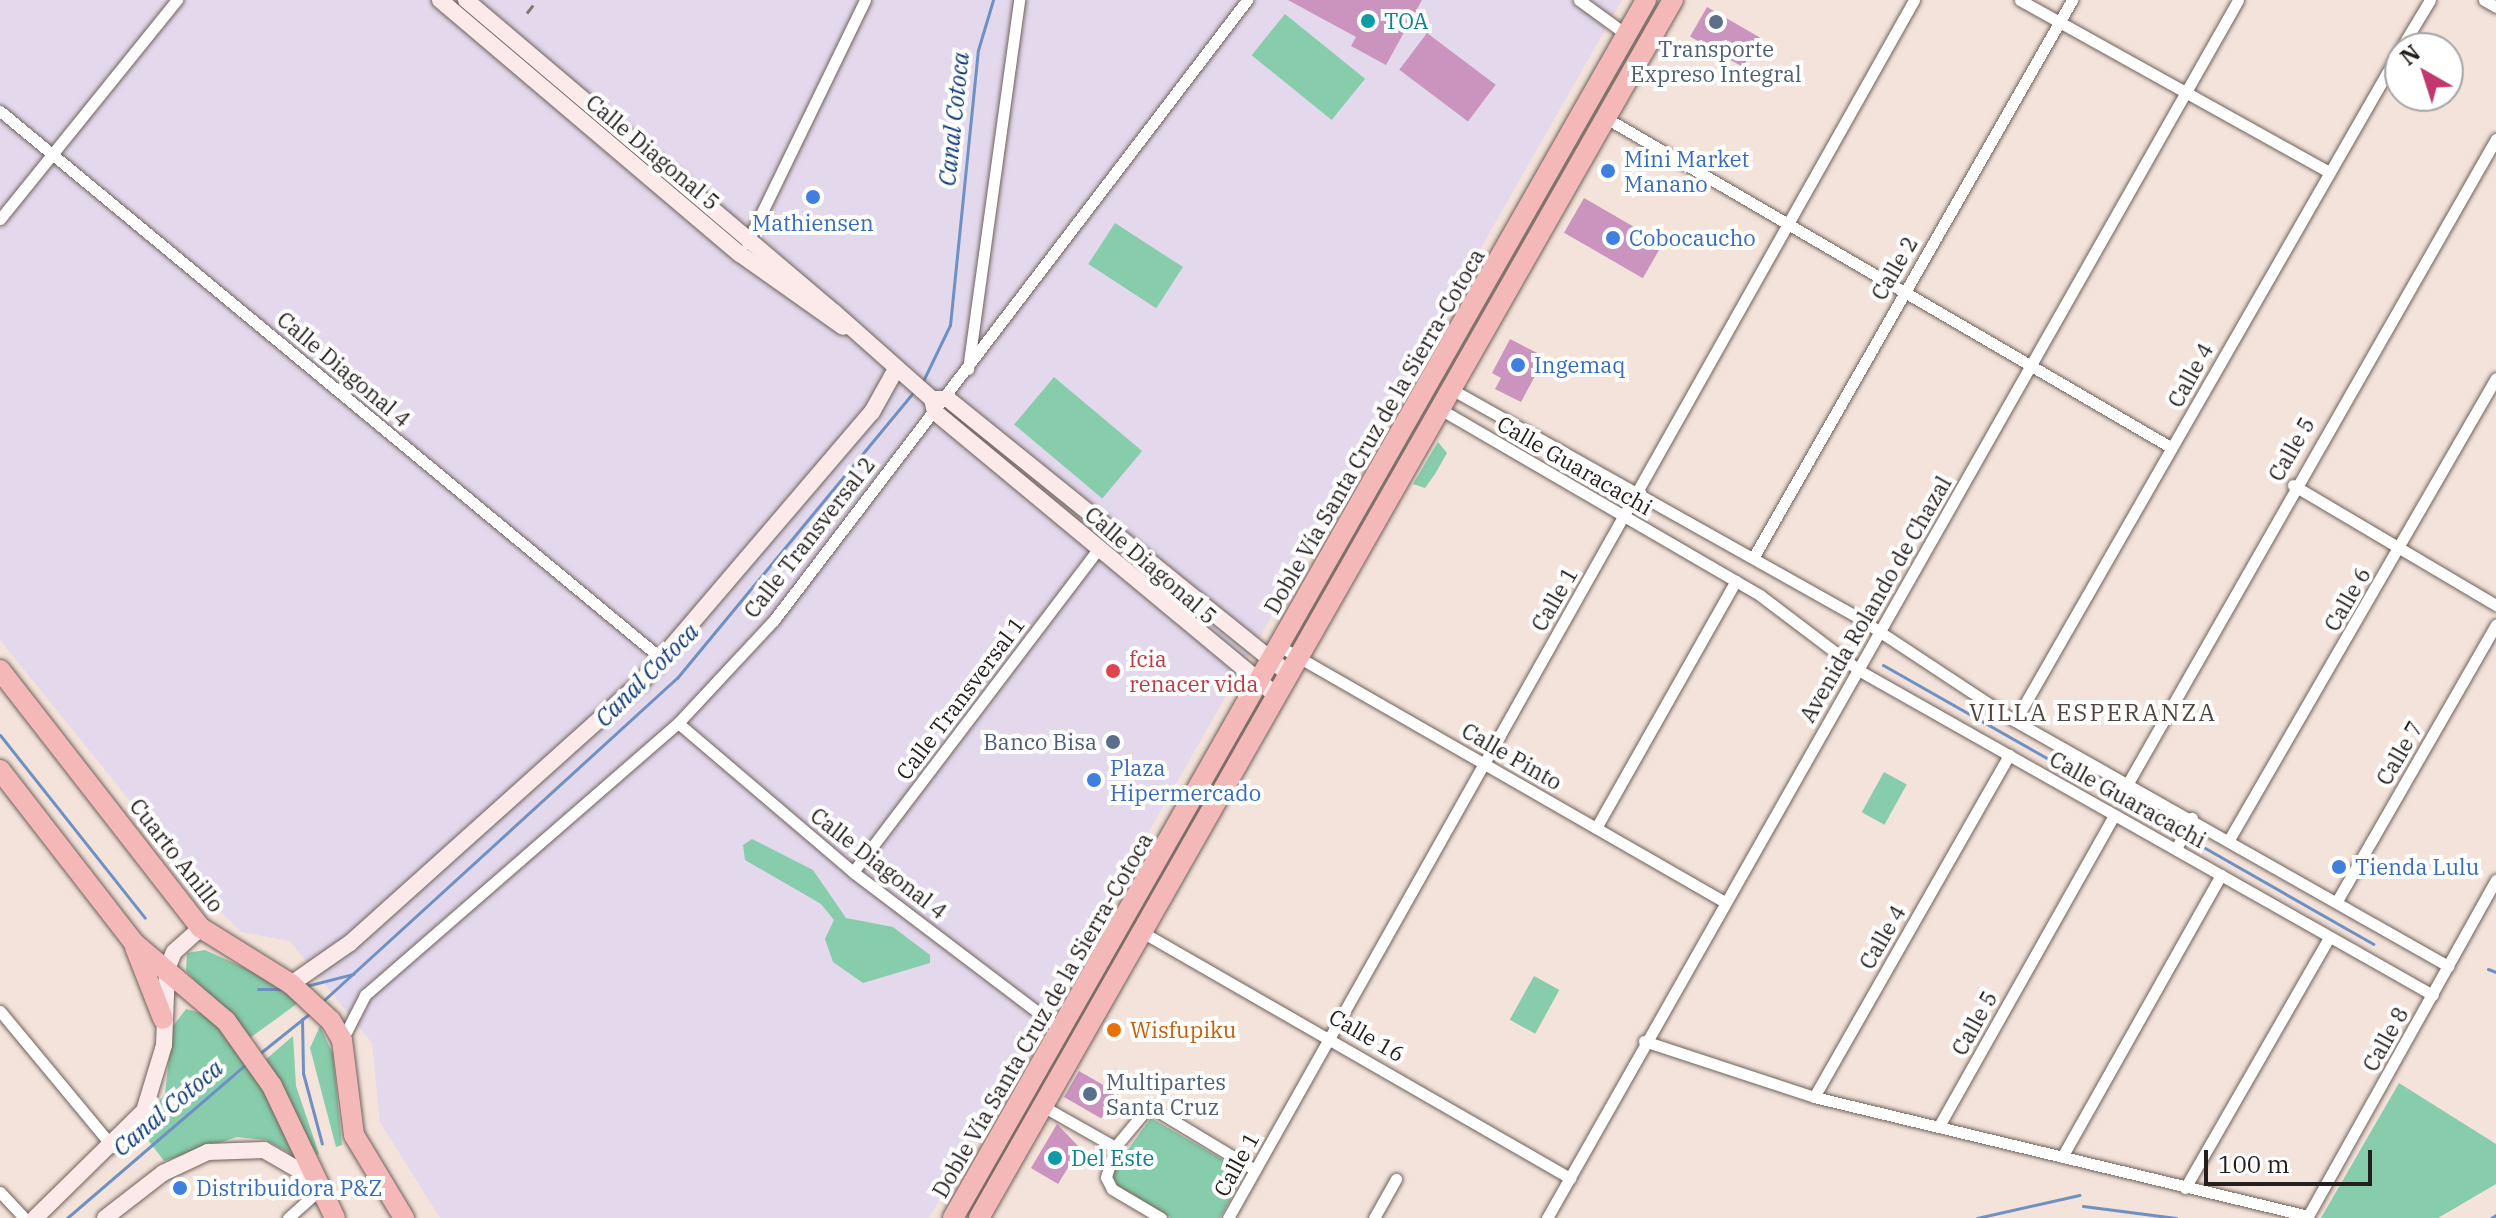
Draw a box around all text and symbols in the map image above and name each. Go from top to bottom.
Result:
place label: TOA [1384,8,1428,34]
marker: TOA [1359,12,1377,30]
marker: Transporte Expreso Integral [1707,13,1725,31]
north arrow [2384,32,2464,112]
place label: Transporte Expreso Integral [1630,35,1802,86]
text: N [2394,38,2426,71]
water label: Canal Cotoca [933,50,975,188]
street label: Calle Diagonal 5 [581,89,725,215]
place label: Mini Market Manano [1624,145,1749,196]
marker: Mini Market Manano [1599,162,1617,180]
marker: Mathiensen [804,188,822,206]
place label: Mathiensen [752,210,874,236]
place label: Cobocaucho [1629,225,1756,251]
marker: Cobocaucho [1604,229,1622,247]
street label: Calle 2 [1865,231,1923,305]
street label: Doble Vía Santa Cruz de la Sierra-Cotoca [1258,244,1490,618]
street label: Calle Diagonal 4 [272,306,416,432]
street label: Calle 4 [2162,338,2218,412]
place label: Ingemaq [1534,352,1625,378]
marker: Ingemaq [1509,356,1527,374]
street label: Calle Guaracachi [1493,410,1657,520]
street label: Calle 5 [2262,412,2320,486]
street label: Calle Transversal 2 [738,451,880,623]
street label: Avenida Rolando de Chazal [1794,471,1956,727]
street label: Calle Diagonal 5 [1080,501,1222,629]
street label: Calle 1 [1525,562,1583,636]
street label: Calle 6 [2318,562,2376,636]
street label: Calle Transversal 1 [890,611,1030,785]
water label: Canal Cotoca [589,617,705,733]
place label: fcia renacer vida [1129,645,1258,696]
marker: fcia renacer vida [1104,662,1122,680]
district label: VILLA ESPERANZA [1969,699,2217,727]
street label: Calle 7 [2370,716,2428,790]
street label: Calle Pinto [1457,717,1567,795]
place label: Banco Bisa [983,729,1097,755]
marker: Banco Bisa [1104,733,1122,751]
street label: Calle Guaracachi [2045,745,2211,853]
place label: Plaza Hipermercado [1110,754,1261,806]
marker: Plaza Hipermercado [1085,771,1103,789]
street label: Cuarto Anillo [124,793,230,917]
street label: Calle Diagonal 4 [806,802,952,924]
street label: Doble Vía Santa Cruz de la Sierra-Cotoca [926,828,1158,1202]
place label: Tienda Lulu [2355,854,2479,880]
marker: Tienda Lulu [2330,858,2348,876]
street label: Calle 4 [1853,900,1911,974]
street label: Calle 5 [1946,986,2002,1060]
street label: Calle 8 [2357,1002,2413,1076]
street label: Calle 16 [1325,1003,1409,1067]
place label: Wisfupiku [1130,1017,1236,1043]
marker: Wisfupiku [1105,1021,1123,1039]
water label: Canal Cotoca [107,1054,229,1162]
place label: Multipartes Santa Cruz [1106,1068,1226,1120]
marker: Multipartes Santa Cruz [1081,1085,1099,1103]
street label: Calle 1 [1208,1127,1264,1201]
scale bar [2208,1134,2376,1184]
place label: Del Este [1071,1145,1154,1171]
text: 100 m [2218,1148,2290,1180]
marker: Del Este [1046,1149,1064,1167]
place label: Distribuidora P&Z [196,1175,383,1201]
marker: Distribuidora P&Z [171,1179,189,1197]

